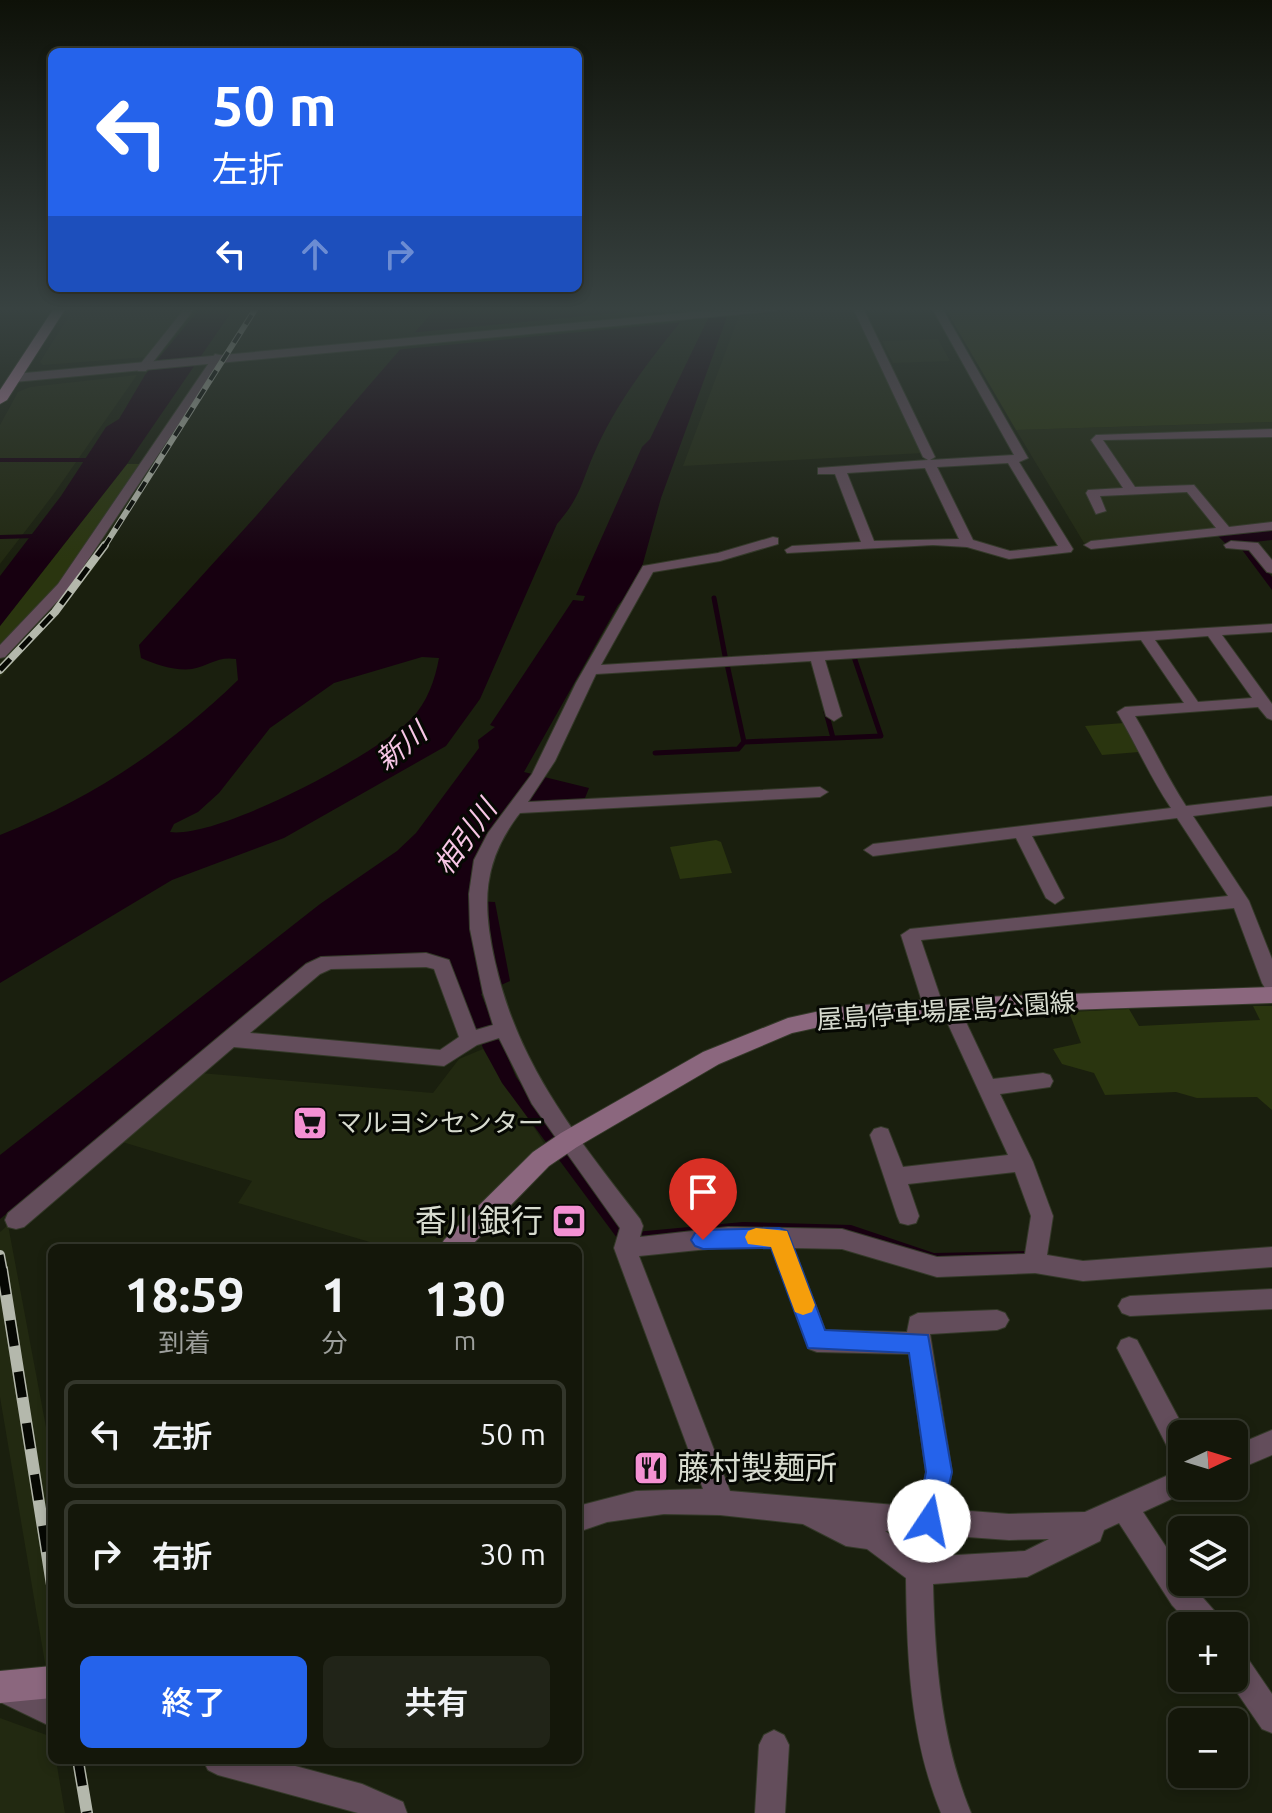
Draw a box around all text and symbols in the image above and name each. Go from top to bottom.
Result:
text: 50 m [212,74,337,137]
icon: left [80,80,184,184]
text: 左折 [212,148,284,189]
icon: left [209,232,253,276]
icon: ahead [293,232,337,276]
icon: right [377,232,421,276]
water label: 新川 [369,714,434,775]
water label: 相引川 [427,791,504,880]
street label: 屋島停車場屋島公園線 [815,987,1077,1034]
supermarket icon: マルヨシセンター [291,1104,329,1142]
place label: マルヨシセンター [336,1108,544,1137]
pin [669,1158,737,1240]
icon: arrive [681,1170,725,1214]
place label: 香川銀行 [415,1202,543,1238]
bank icon: 香川銀行 [550,1202,588,1240]
text: 18:59 [124,1267,245,1321]
text: 1 [321,1267,348,1321]
text: 130 [424,1271,506,1325]
text: m [454,1326,476,1355]
text: 到着 [158,1328,210,1357]
text: 分 [321,1328,347,1357]
icon: left [84,1412,128,1456]
text: 50 m [479,1417,546,1451]
text: 左折 [152,1419,212,1453]
north arrow [1168,1420,1248,1500]
map controls [1168,1420,1248,1788]
restaurant icon: 藤村製麺所 [632,1449,670,1487]
place label: 藤村製麺所 [677,1449,837,1485]
position arrow [887,1479,971,1563]
button: layers [1168,1516,1248,1596]
icon: right [84,1532,128,1576]
text: 30 m [479,1537,546,1571]
text: 右折 [152,1539,212,1573]
button: + [1168,1612,1248,1692]
button: 終了 [80,1656,307,1748]
button: 共有 [323,1656,550,1748]
button: − [1168,1708,1248,1788]

